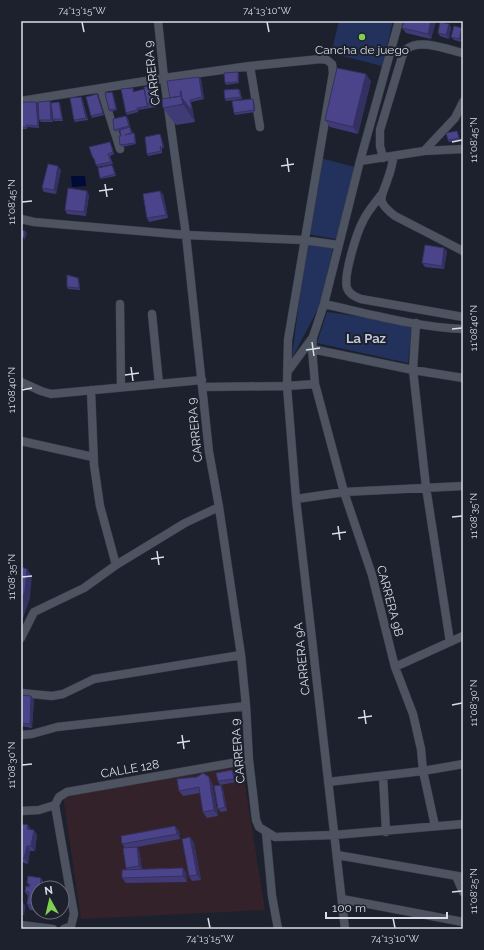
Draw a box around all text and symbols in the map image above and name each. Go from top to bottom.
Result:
text: 74°13'15"W [58,5,106,16]
text: 74°13'10"W [243,5,292,16]
marker: Cancha de juego [357,32,367,42]
street label: CARRERA 9 [141,40,163,106]
place label: Cancha de juego [315,43,409,57]
text: 11°08'45"N [468,117,479,163]
text: 11°08'45"N [6,179,17,225]
text: 11°08'40"N [468,305,479,351]
district label: La Paz [346,331,387,346]
text: 11°08'40"N [6,367,17,413]
street label: CARRERA 9 [185,397,205,463]
text: 11°08'35"N [468,493,479,539]
text: 11°08'35"N [6,554,17,600]
street label: CARRERA 9B [374,564,406,638]
street label: CARRERA 9A [291,622,313,696]
text: 11°08'30"N [468,680,479,726]
street label: CARRERA 9 [228,718,248,784]
text: 11°08'30"N [6,742,17,788]
street label: CALLE 128 [100,757,160,781]
text: 11°08'25"N [468,868,479,914]
north arrow [30,880,70,920]
text: N [44,884,54,898]
scale bar [326,894,447,920]
text: 100 m [332,901,366,915]
text: 74°13'15"W [186,933,234,944]
text: 74°13'10"W [371,933,420,944]

